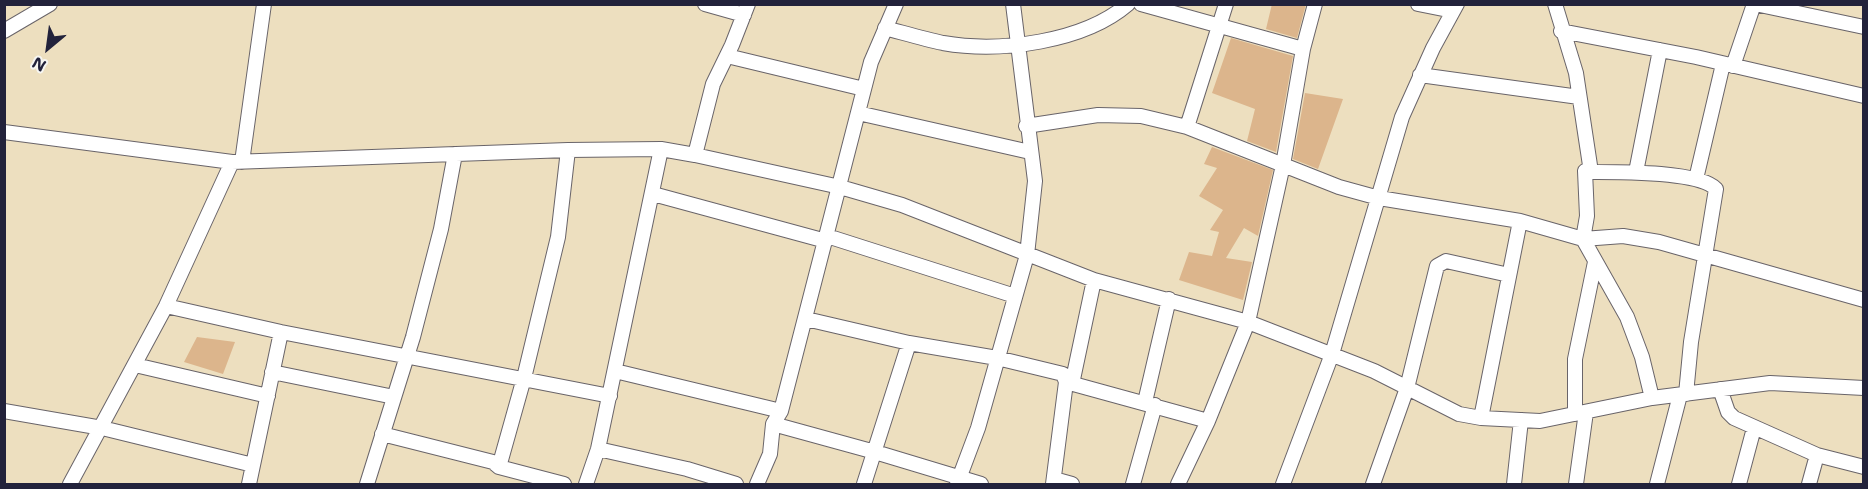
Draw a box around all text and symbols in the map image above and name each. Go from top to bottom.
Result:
north arrow [18,18,78,78]
text: N [28,52,50,76]

